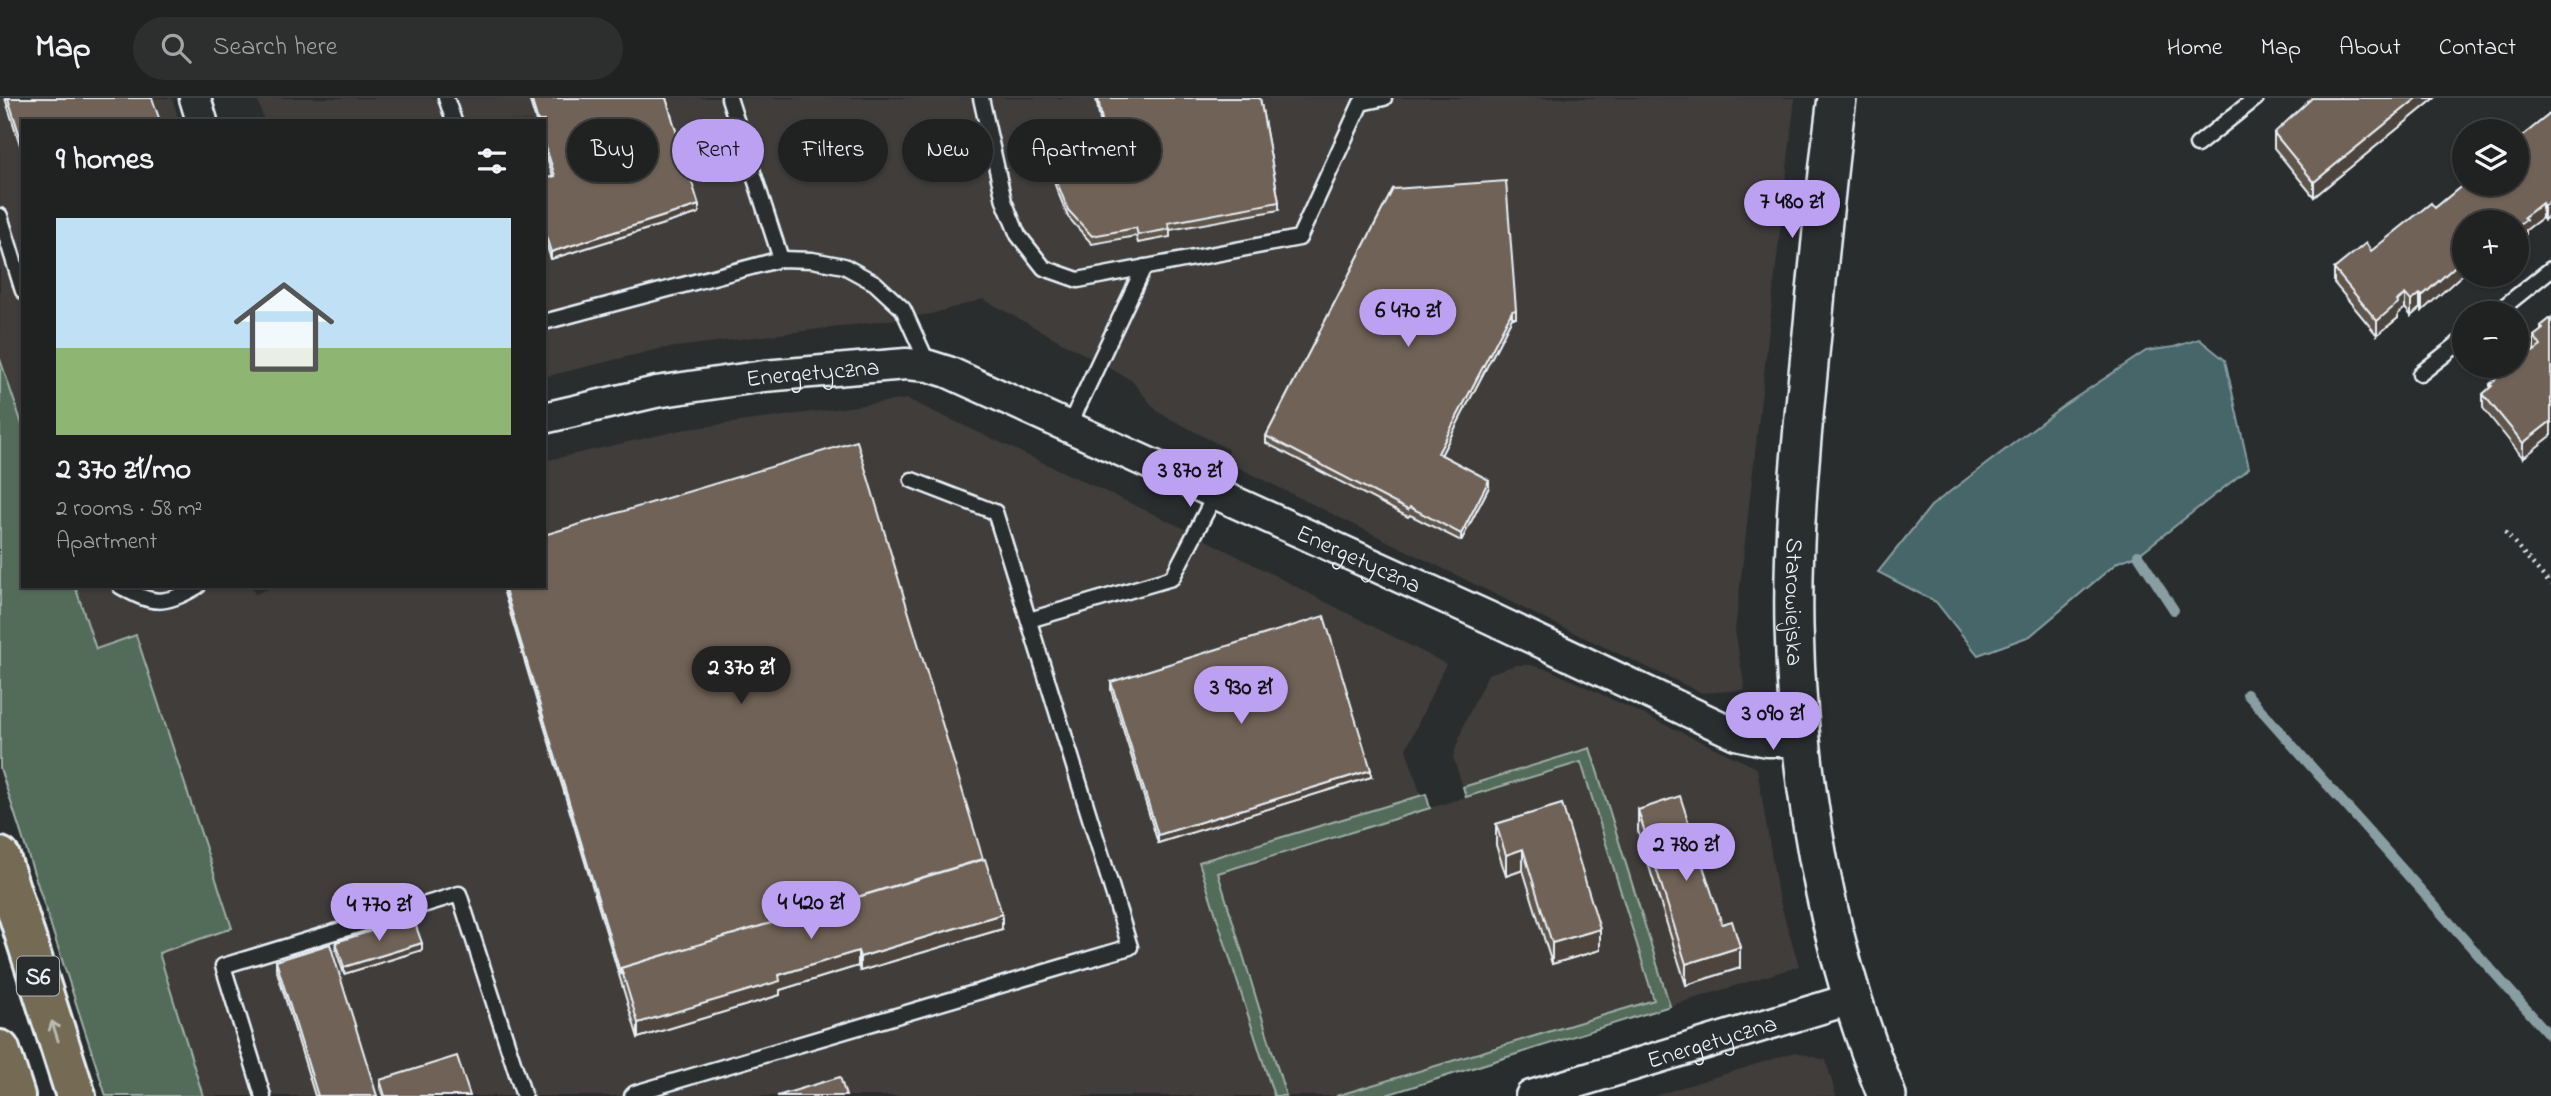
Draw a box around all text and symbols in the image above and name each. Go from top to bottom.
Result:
search box [133,17,623,80]
text: Map [35,24,91,72]
icon: search [157,29,195,67]
text: Search here [213,29,337,67]
text: Home [2167,31,2223,66]
text: Map [2261,31,2301,66]
text: About [2339,31,2401,66]
text: Contact [2439,31,2516,66]
chip: Buy [567,119,658,182]
chip: Rent [672,119,764,182]
chip: Filters [778,119,888,182]
chip: New [902,119,993,182]
chip: Apartment [1007,119,1161,182]
map controls [2452,119,2529,378]
button: layers [2452,119,2529,196]
text: 9 homes [56,139,154,183]
icon: filters [473,142,511,180]
pin: 7 480 zł [1720,180,1864,240]
text: 7 480 zł [1760,186,1824,219]
button: + [2452,210,2529,287]
icon: home [221,264,347,390]
pin: 6 470 zł [1336,289,1480,349]
text: 6 470 zł [1375,295,1441,328]
button: − [2452,301,2529,378]
street label: Energetyczna [744,351,881,398]
text: 2 370 zł/mo [56,449,191,493]
pin: 3 870 zł [1118,450,1262,509]
text: 3 870 zł [1158,455,1222,488]
text: 2 rooms · 58 m² [56,493,202,526]
street label: Energetyczna [1290,517,1426,604]
text: Apartment [56,526,157,559]
street label: Starowiejska [1774,537,1810,667]
pin: 2 370 zł [669,646,813,706]
text: 2 370 zł [708,652,774,685]
pin: 3 930 zł [1169,666,1313,726]
text: 3 930 zł [1210,672,1272,705]
pin: 3 090 zł [1701,692,1845,752]
text: 3 090 zł [1742,698,1804,731]
pin: 2 780 zł [1614,824,1758,883]
text: 2 780 zł [1653,829,1719,862]
pin: 4 420 zł [739,882,883,941]
pin: 4 770 zł [307,884,451,943]
text: 4 420 zł [778,887,844,920]
text: 4 770 zł [347,889,411,922]
road number: S6 [17,956,59,996]
street label: Energetyczna [1643,1007,1782,1080]
one-way arrow [48,1020,61,1042]

